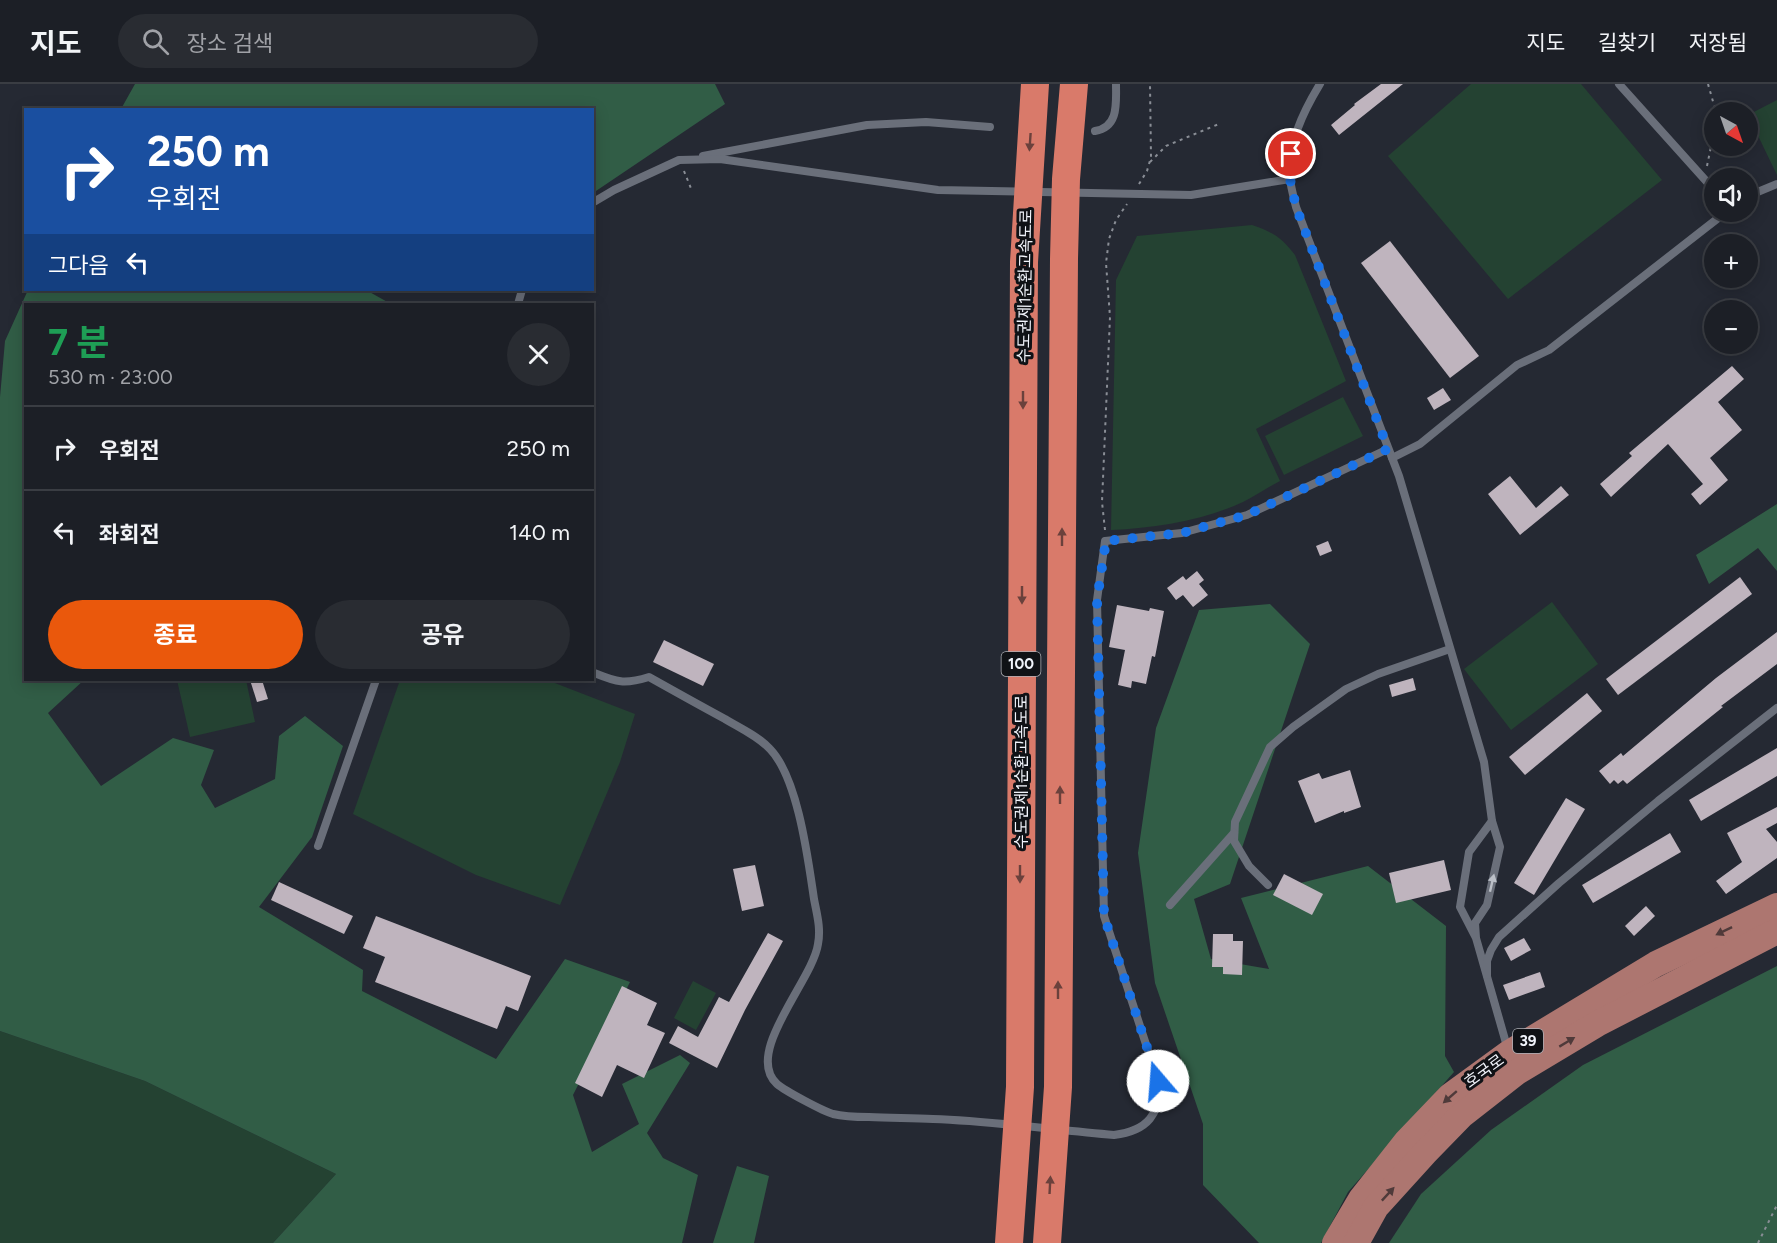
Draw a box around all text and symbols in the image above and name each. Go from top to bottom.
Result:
search box [118,14,538,68]
icon: search [139,25,172,58]
text: 지도 [30,26,82,60]
text: 장소 검색 [187,30,273,57]
text: 지도 [1526,30,1565,55]
text: 길찾기 [1598,30,1656,55]
text: 저장됨 [1689,30,1747,55]
north arrow [1704,102,1758,156]
map controls [1704,102,1758,354]
text: 250 m [147,126,270,177]
pin [1265,128,1316,179]
icon: right [48,132,126,210]
one-way arrow [1025,133,1035,152]
icon: arrive [1274,137,1307,170]
button: sound [1704,168,1758,222]
text: 우회전 [147,182,222,215]
street label: 수도권제1순환고속도로 [1014,209,1036,363]
button: + [1704,234,1758,288]
icon: left [121,246,154,279]
text: 그다음 [48,252,109,279]
button: − [1704,300,1758,354]
text: 7 분 [48,321,110,364]
button: close [507,323,570,386]
text: 530 m · 23:00 [48,365,173,389]
one-way arrow [1018,391,1028,410]
icon: right [48,432,81,465]
text: 250 m [507,435,570,462]
text: 우회전 [99,437,160,464]
icon: left [48,516,81,549]
text: 140 m [509,519,570,546]
text: 좌회전 [99,521,160,548]
one-way arrow [1057,527,1067,546]
one-way arrow [1017,586,1027,605]
button: 종료 [48,600,303,669]
button: 공유 [315,600,570,669]
road number: 100 [1002,652,1040,676]
street label: 수도권제1순환고속도로 [1012,695,1031,849]
one-way arrow [1055,785,1065,804]
one-way arrow [1015,865,1025,884]
one-way arrow [1487,874,1497,893]
one-way arrow [1716,927,1733,936]
one-way arrow [1053,980,1063,999]
road number: 39 [1513,1029,1543,1053]
one-way arrow [1559,1036,1575,1047]
position arrow [1126,1049,1190,1113]
street label: 호국로 [1461,1050,1508,1092]
one-way arrow [1443,1090,1458,1103]
one-way arrow [1046,1175,1055,1194]
one-way arrow [1381,1187,1395,1202]

